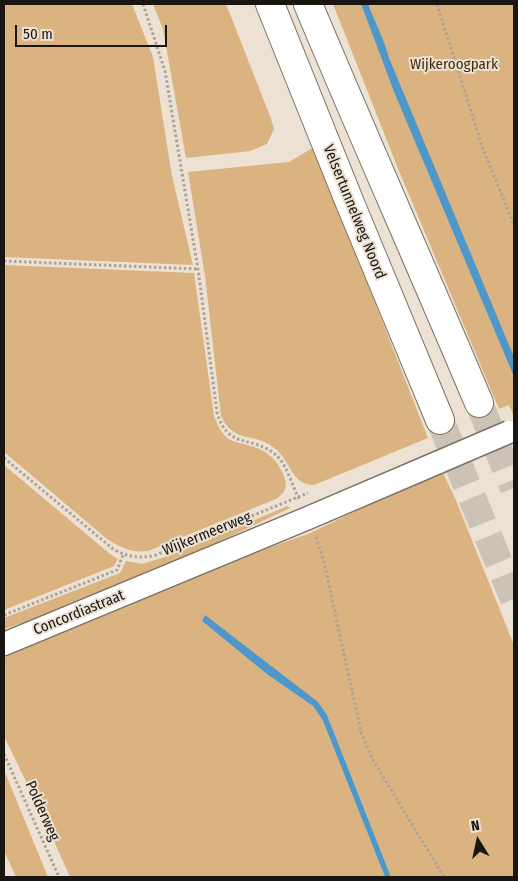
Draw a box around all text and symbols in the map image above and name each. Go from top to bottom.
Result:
scale bar [18,15,170,47]
text: 50 m [23,25,53,43]
park label: Wijkeroogpark [410,56,498,74]
street label: Velsertunnelweg Noord [319,142,389,282]
street label: Wijkermeerweg [160,508,254,560]
street label: Concordiastraat [31,587,127,639]
street label: Polderweg [21,778,63,844]
north arrow [453,816,503,866]
text: N [470,817,481,835]

